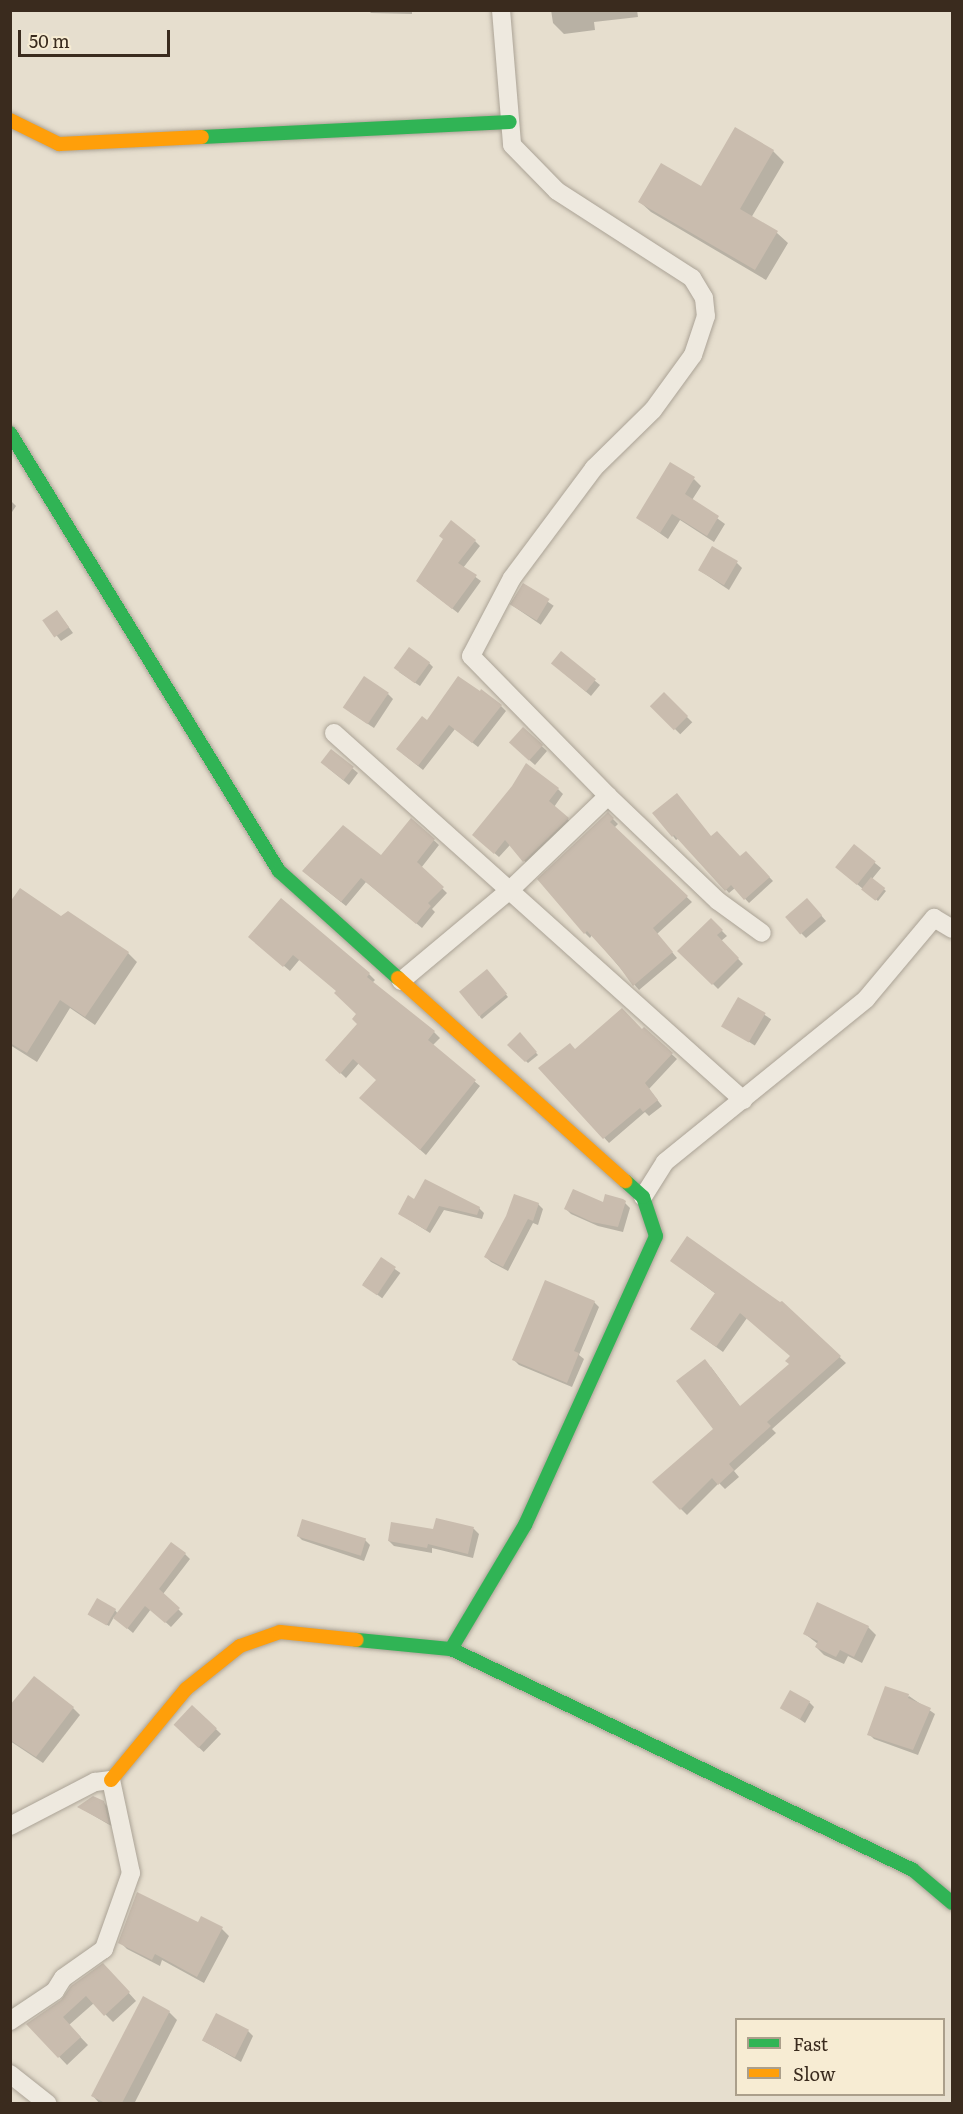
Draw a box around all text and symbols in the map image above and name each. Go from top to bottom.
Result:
scale bar [21,18,172,56]
text: 50 m [29,27,70,54]
legend [735,2018,945,2096]
text: Fast [793,2030,828,2057]
text: Slow [793,2060,835,2087]

